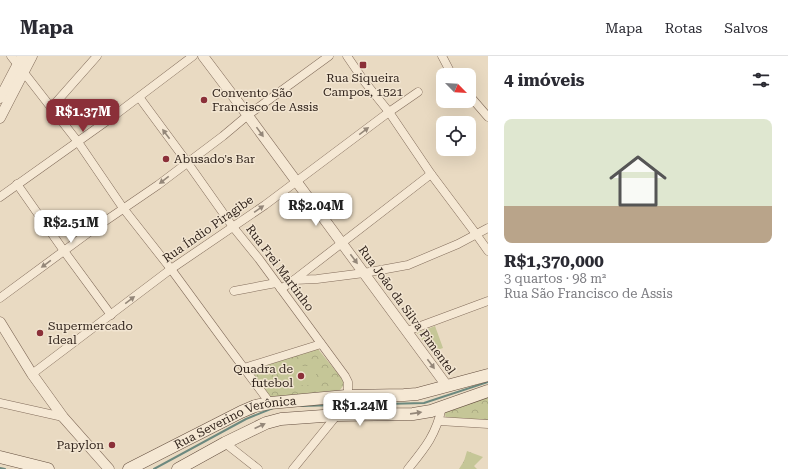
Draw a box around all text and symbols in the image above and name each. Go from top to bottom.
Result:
text: Mapa [20,16,73,39]
text: Mapa [605,20,643,36]
text: Rotas [665,20,702,36]
text: Salvos [724,20,768,36]
marker: Rua Siqueira Campos, 1521 [358,60,368,70]
north arrow [436,68,476,108]
map controls [436,68,476,156]
icon: filters [750,69,772,91]
text: 4 imóveis [504,70,585,90]
place label: Rua Siqueira Campos, 1521 [323,71,403,99]
place label: Convento São Francisco de Assis [212,86,319,114]
marker: Convento São Francisco de Assis [199,95,209,105]
pin: R$1.37M [46,99,120,133]
text: R$1.37M [55,104,111,119]
button: locate [436,116,476,156]
one-way arrow [256,127,264,137]
one-way arrow [358,127,369,136]
one-way arrow [162,128,170,139]
icon: home [602,145,674,217]
place label: Abusado's Bar [174,152,255,166]
marker: Abusado's Bar [161,154,171,164]
one-way arrow [158,176,169,184]
street label: Rua Índio Piragibe [160,192,256,265]
pin: R$2.04M [279,193,353,227]
text: R$2.04M [288,198,344,213]
one-way arrow [254,205,264,213]
pin: R$2.51M [34,210,108,244]
text: R$2.51M [43,215,99,230]
street label: Rua Frei Martinho [243,222,317,314]
street label: Rua João da Silva Pimentel [356,243,459,377]
text: R$1,370,000 [504,251,604,271]
one-way arrow [349,254,358,265]
one-way arrow [41,259,52,268]
text: 3 quartos · 98 m² [504,271,606,286]
text: Rua São Francisco de Assis [504,286,673,301]
one-way arrow [125,296,136,304]
place label: Supermercado Ideal [48,319,133,347]
marker: Supermercado Ideal [35,328,45,338]
one-way arrow [427,358,435,369]
place label: Quadra de futebol [233,362,293,390]
marker: Quadra de futebol [296,371,306,381]
pin: R$1.24M [323,393,397,427]
street label: Rua Severino Verônica [172,394,297,452]
text: R$1.24M [332,398,388,413]
one-way arrow [410,410,423,416]
one-way arrow [254,423,266,429]
place label: Papylon [57,438,104,452]
marker: Papylon [107,440,117,450]

